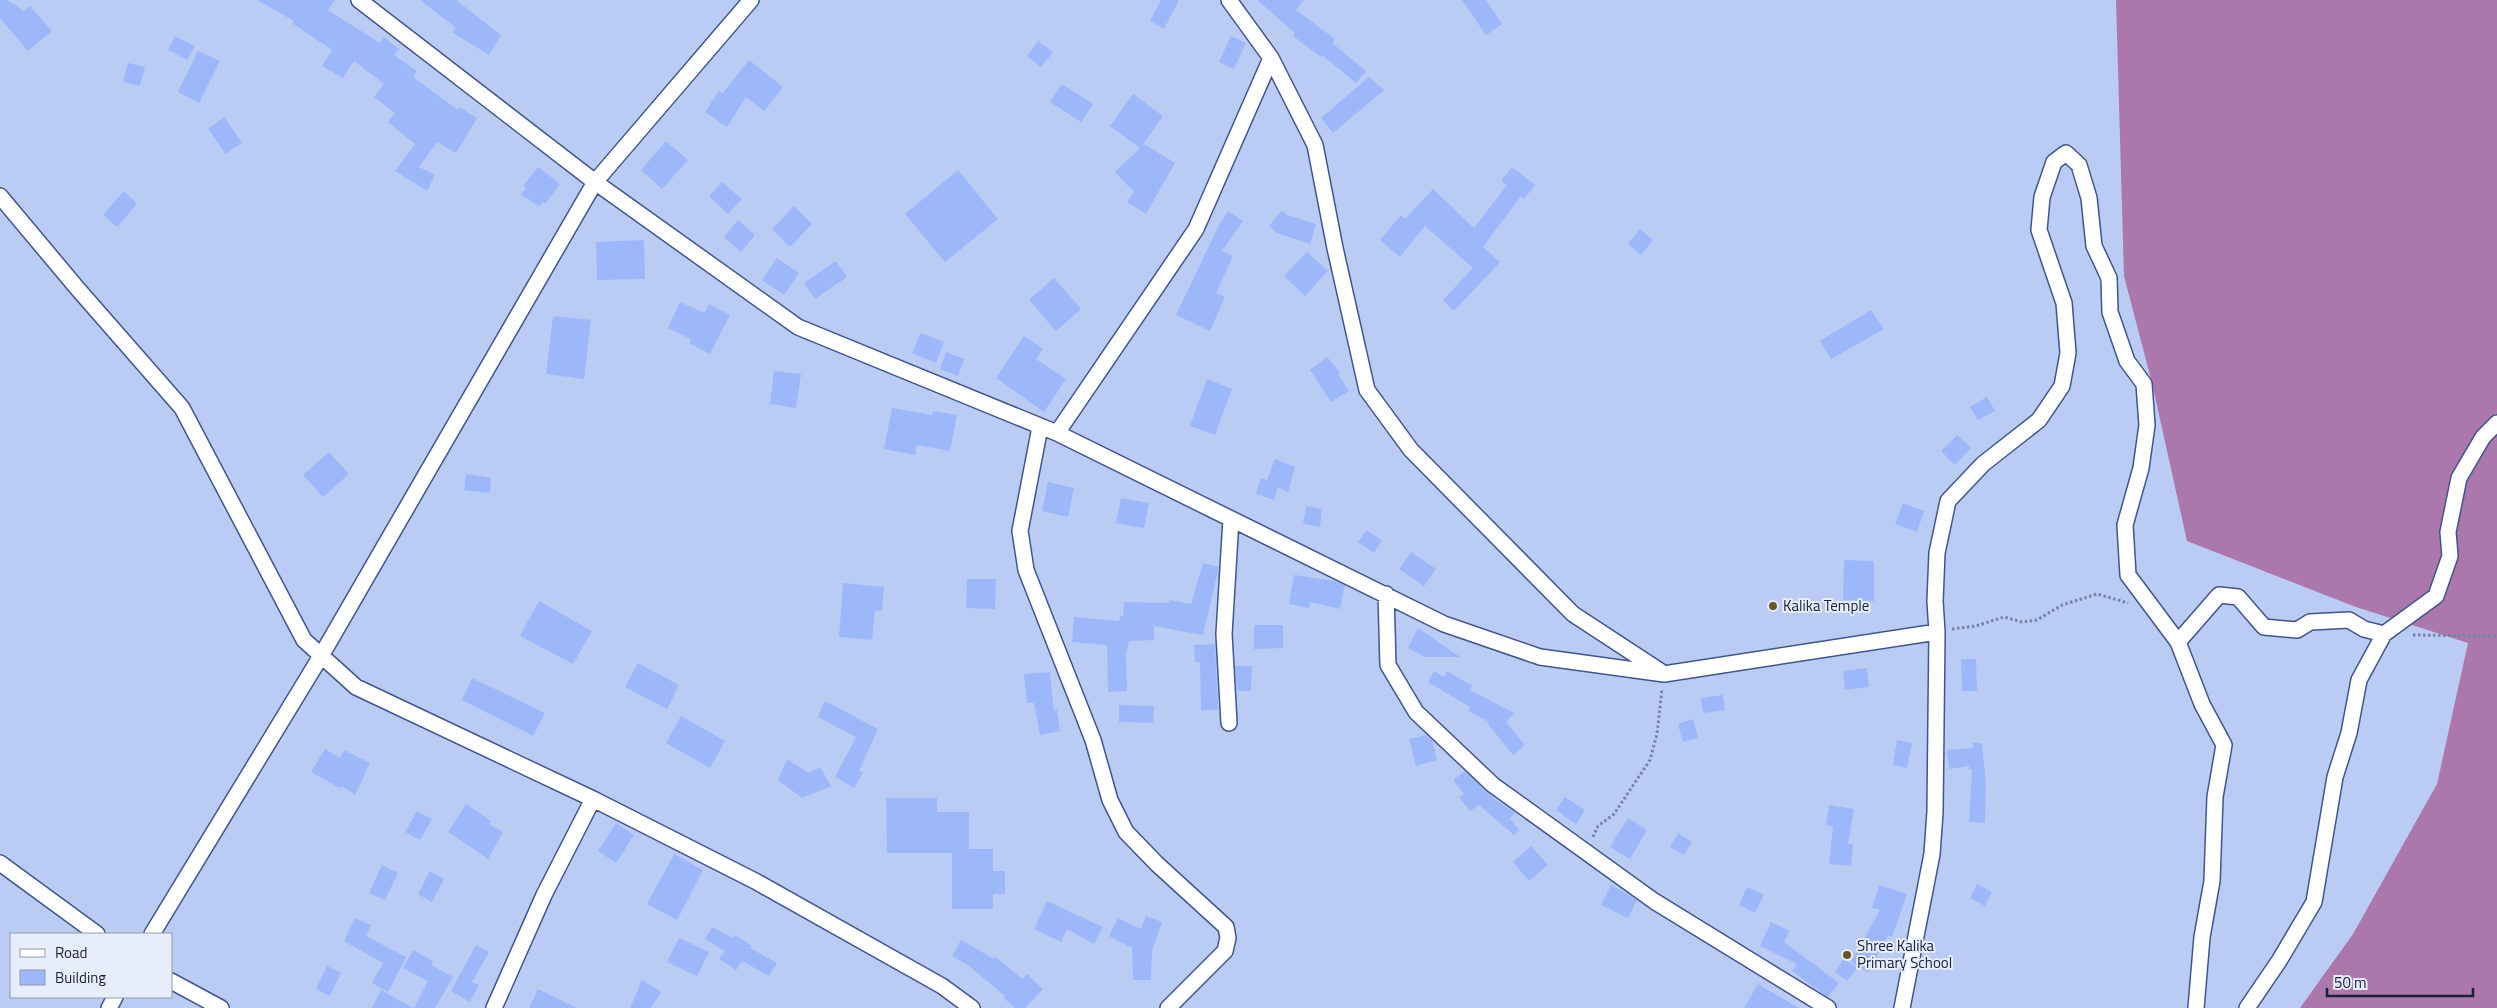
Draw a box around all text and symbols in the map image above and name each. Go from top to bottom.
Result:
place label: Kalika Temple [1783,594,1869,617]
marker: Kalika Temple [1767,600,1779,612]
legend [10,933,172,998]
place label: Shree Kalika Primary School [1857,934,1952,974]
text: Road [55,941,87,964]
marker: Shree Kalika Primary School [1841,949,1853,961]
text: Building [55,966,106,989]
scale bar [2327,966,2473,998]
text: 50 m [2334,971,2367,994]

